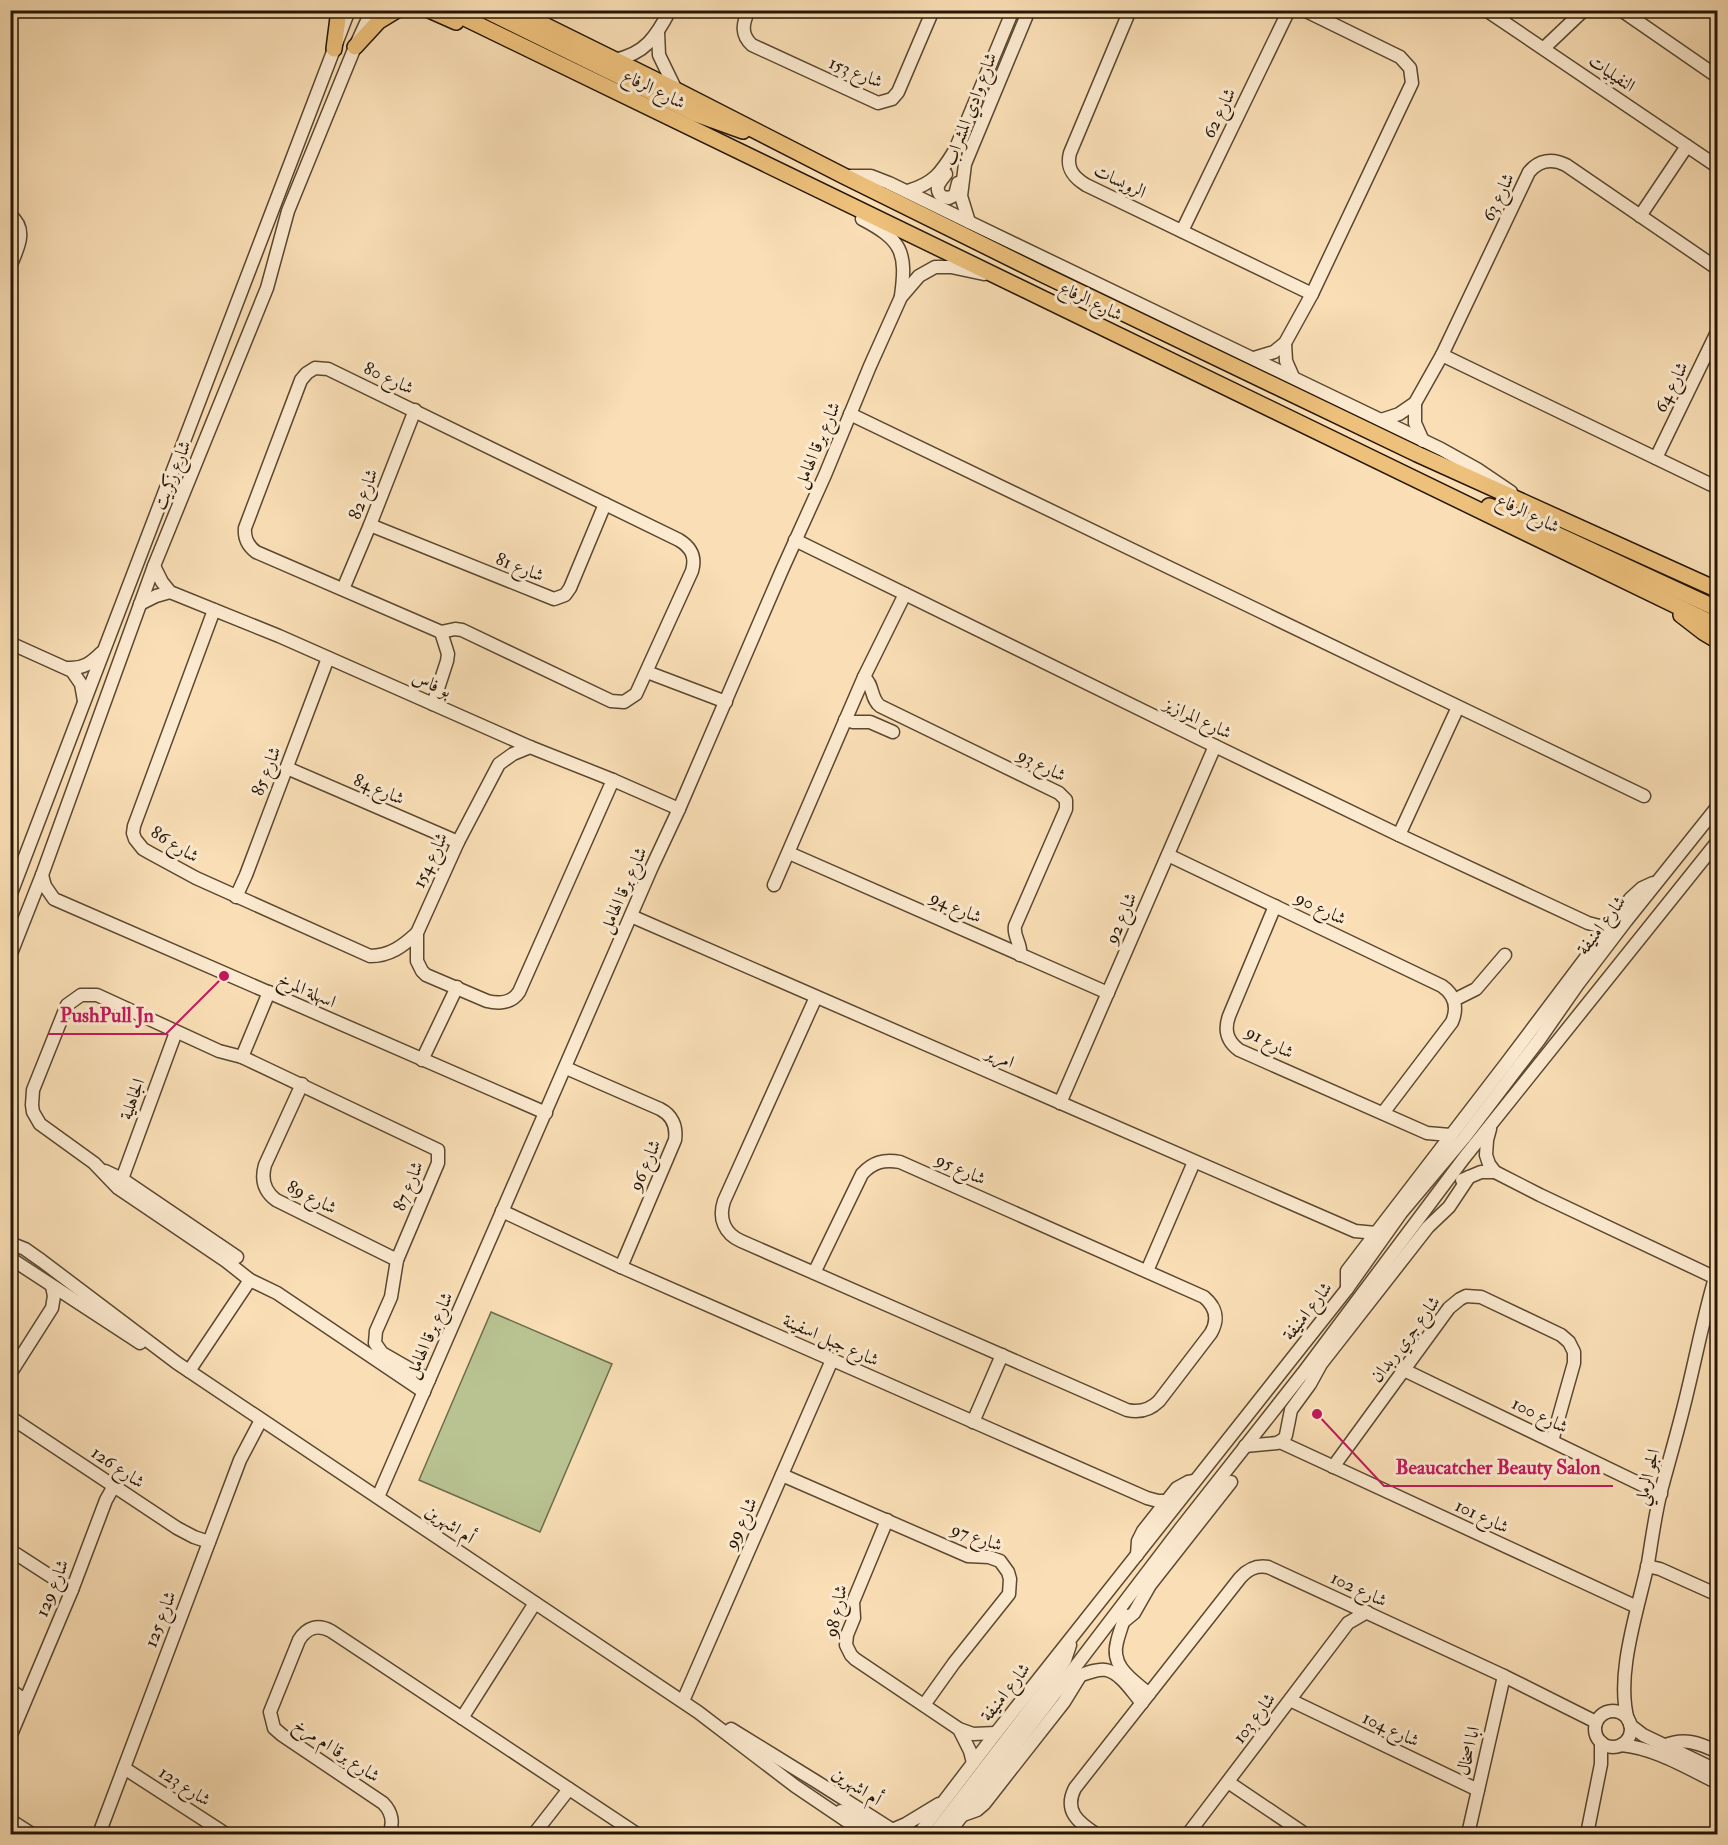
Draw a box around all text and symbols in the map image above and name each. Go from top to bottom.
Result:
street label: شارع وادي المشراب [938,49,1005,170]
street label: النفيليات [1584,50,1640,97]
street label: شارع 153 [824,51,886,96]
street label: شارع الرفاع [617,64,689,117]
street label: شارع 62 [1197,84,1244,144]
street label: الرويسات [1090,159,1150,204]
street label: شارع 63 [1477,169,1523,227]
street label: شارع الرفاع [1054,276,1126,329]
street label: شارع 80 [359,357,418,403]
street label: شارع 64 [1649,358,1696,418]
street label: شارع برقا الهامل [789,398,849,493]
street label: شارع زكريت [148,437,200,514]
street label: شارع 82 [343,465,386,524]
street label: شارع الرفاع [1491,488,1563,541]
street label: شارع 81 [491,547,547,590]
street label: بو فاس [409,666,455,703]
street label: شارع المرازيز [1157,691,1235,747]
street label: شارع 85 [246,743,290,800]
street label: شارع 93 [1011,743,1070,790]
street label: شارع 84 [349,768,408,813]
street label: شارع 86 [145,821,203,871]
street label: شارع 154 [408,829,456,893]
street label: شارع برقا الهامل [594,844,655,938]
street label: شارع 94 [923,885,985,932]
street label: شارع 90 [1289,886,1350,933]
street label: شارع 92 [1100,889,1145,950]
street label: شارع امنيفة [1572,891,1634,961]
street label: اسهلة المرخ [273,968,340,1017]
callout: PushPull Jn [48,996,166,1034]
text: PushPull Jn [60,1003,155,1028]
street label: شارع 91 [1239,1020,1298,1067]
street label: امرير [980,1040,1018,1075]
street label: الجاهلية [114,1075,151,1123]
street label: شارع 96 [624,1136,669,1197]
street label: شارع 95 [929,1148,989,1193]
street label: شارع 87 [388,1158,432,1216]
street label: شارع 89 [282,1175,340,1222]
street label: شارع امنيفة [1277,1277,1340,1347]
street label: شارع برقا الهامل [400,1289,461,1383]
street label: شارع جري ربدان [1365,1291,1448,1389]
street label: شارع جبل اسفينة [778,1309,883,1375]
street label: شارع 100 [1507,1392,1572,1442]
street label: شارع 126 [85,1441,149,1496]
street label: الجو الرملي [1629,1446,1670,1509]
callout: Beaucatcher Beauty Salon [1384,1448,1613,1486]
text: Beaucatcher Beauty Salon [1395,1455,1601,1481]
street label: شارع 99 [719,1494,766,1555]
street label: شارع 101 [1450,1494,1512,1542]
street label: أم اشهرين [418,1498,481,1553]
street label: شارع 97 [945,1517,1005,1560]
street label: شارع 129 [31,1556,77,1621]
street label: شارع 102 [1326,1566,1391,1615]
street label: شارع 98 [820,1583,856,1642]
street label: شارع 125 [139,1588,184,1652]
street label: شارع امنيفة [975,1658,1038,1728]
street label: شارع 103 [1228,1688,1283,1750]
street label: شارع 104 [1357,1706,1423,1755]
street label: شارع برقا ام مرخ [287,1713,384,1791]
street label: ابا اصخال [1452,1724,1485,1778]
street label: أم اشهرين [825,1760,888,1815]
street label: شارع 123 [153,1761,215,1814]

